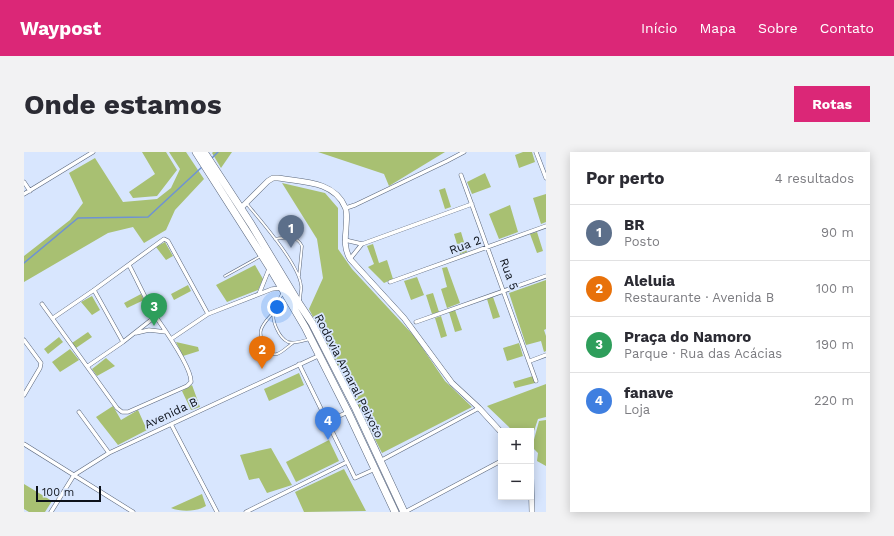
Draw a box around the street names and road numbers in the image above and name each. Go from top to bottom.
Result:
street label: Rua 2 [447,233,483,257]
street label: Rua 5 [497,256,521,292]
street label: Rodovia Amaral Peixoto [312,312,386,440]
street label: Avenida B [142,394,200,431]

